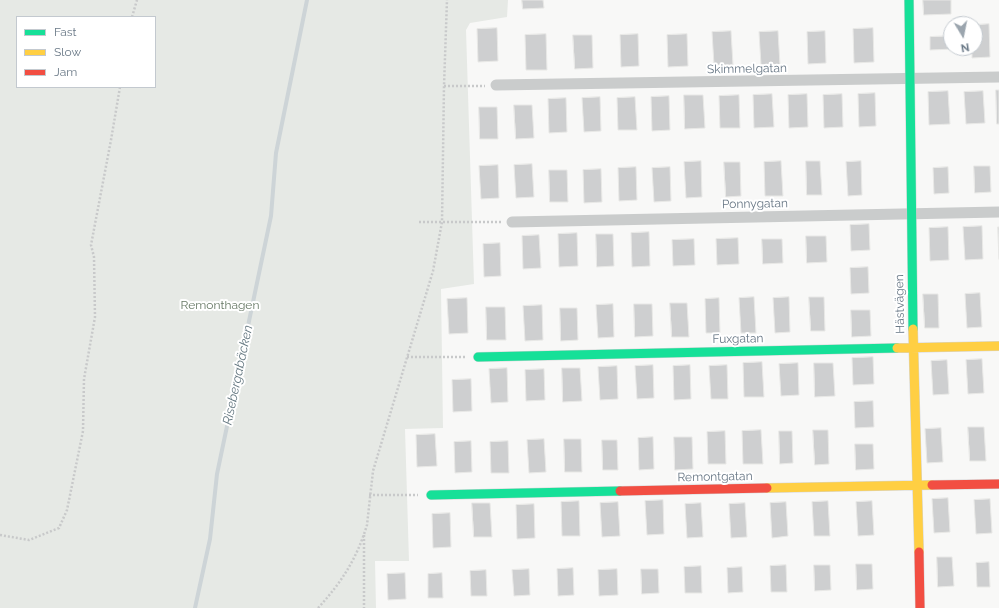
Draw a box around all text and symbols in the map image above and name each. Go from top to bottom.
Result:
legend [16,16,156,88]
north arrow [943,16,983,56]
text: Fast [54,25,77,39]
text: N [960,40,970,54]
text: Slow [54,45,81,59]
street label: Skimmelgatan [707,61,787,77]
text: Jam [54,65,77,79]
street label: Ponnygatan [722,196,788,212]
street label: Hästvägen [892,274,908,334]
park label: Remonthagen [181,298,259,312]
water label: Risebergabäcken [220,324,256,426]
street label: Fuxgatan [712,331,764,347]
street label: Remontgatan [677,469,753,485]

